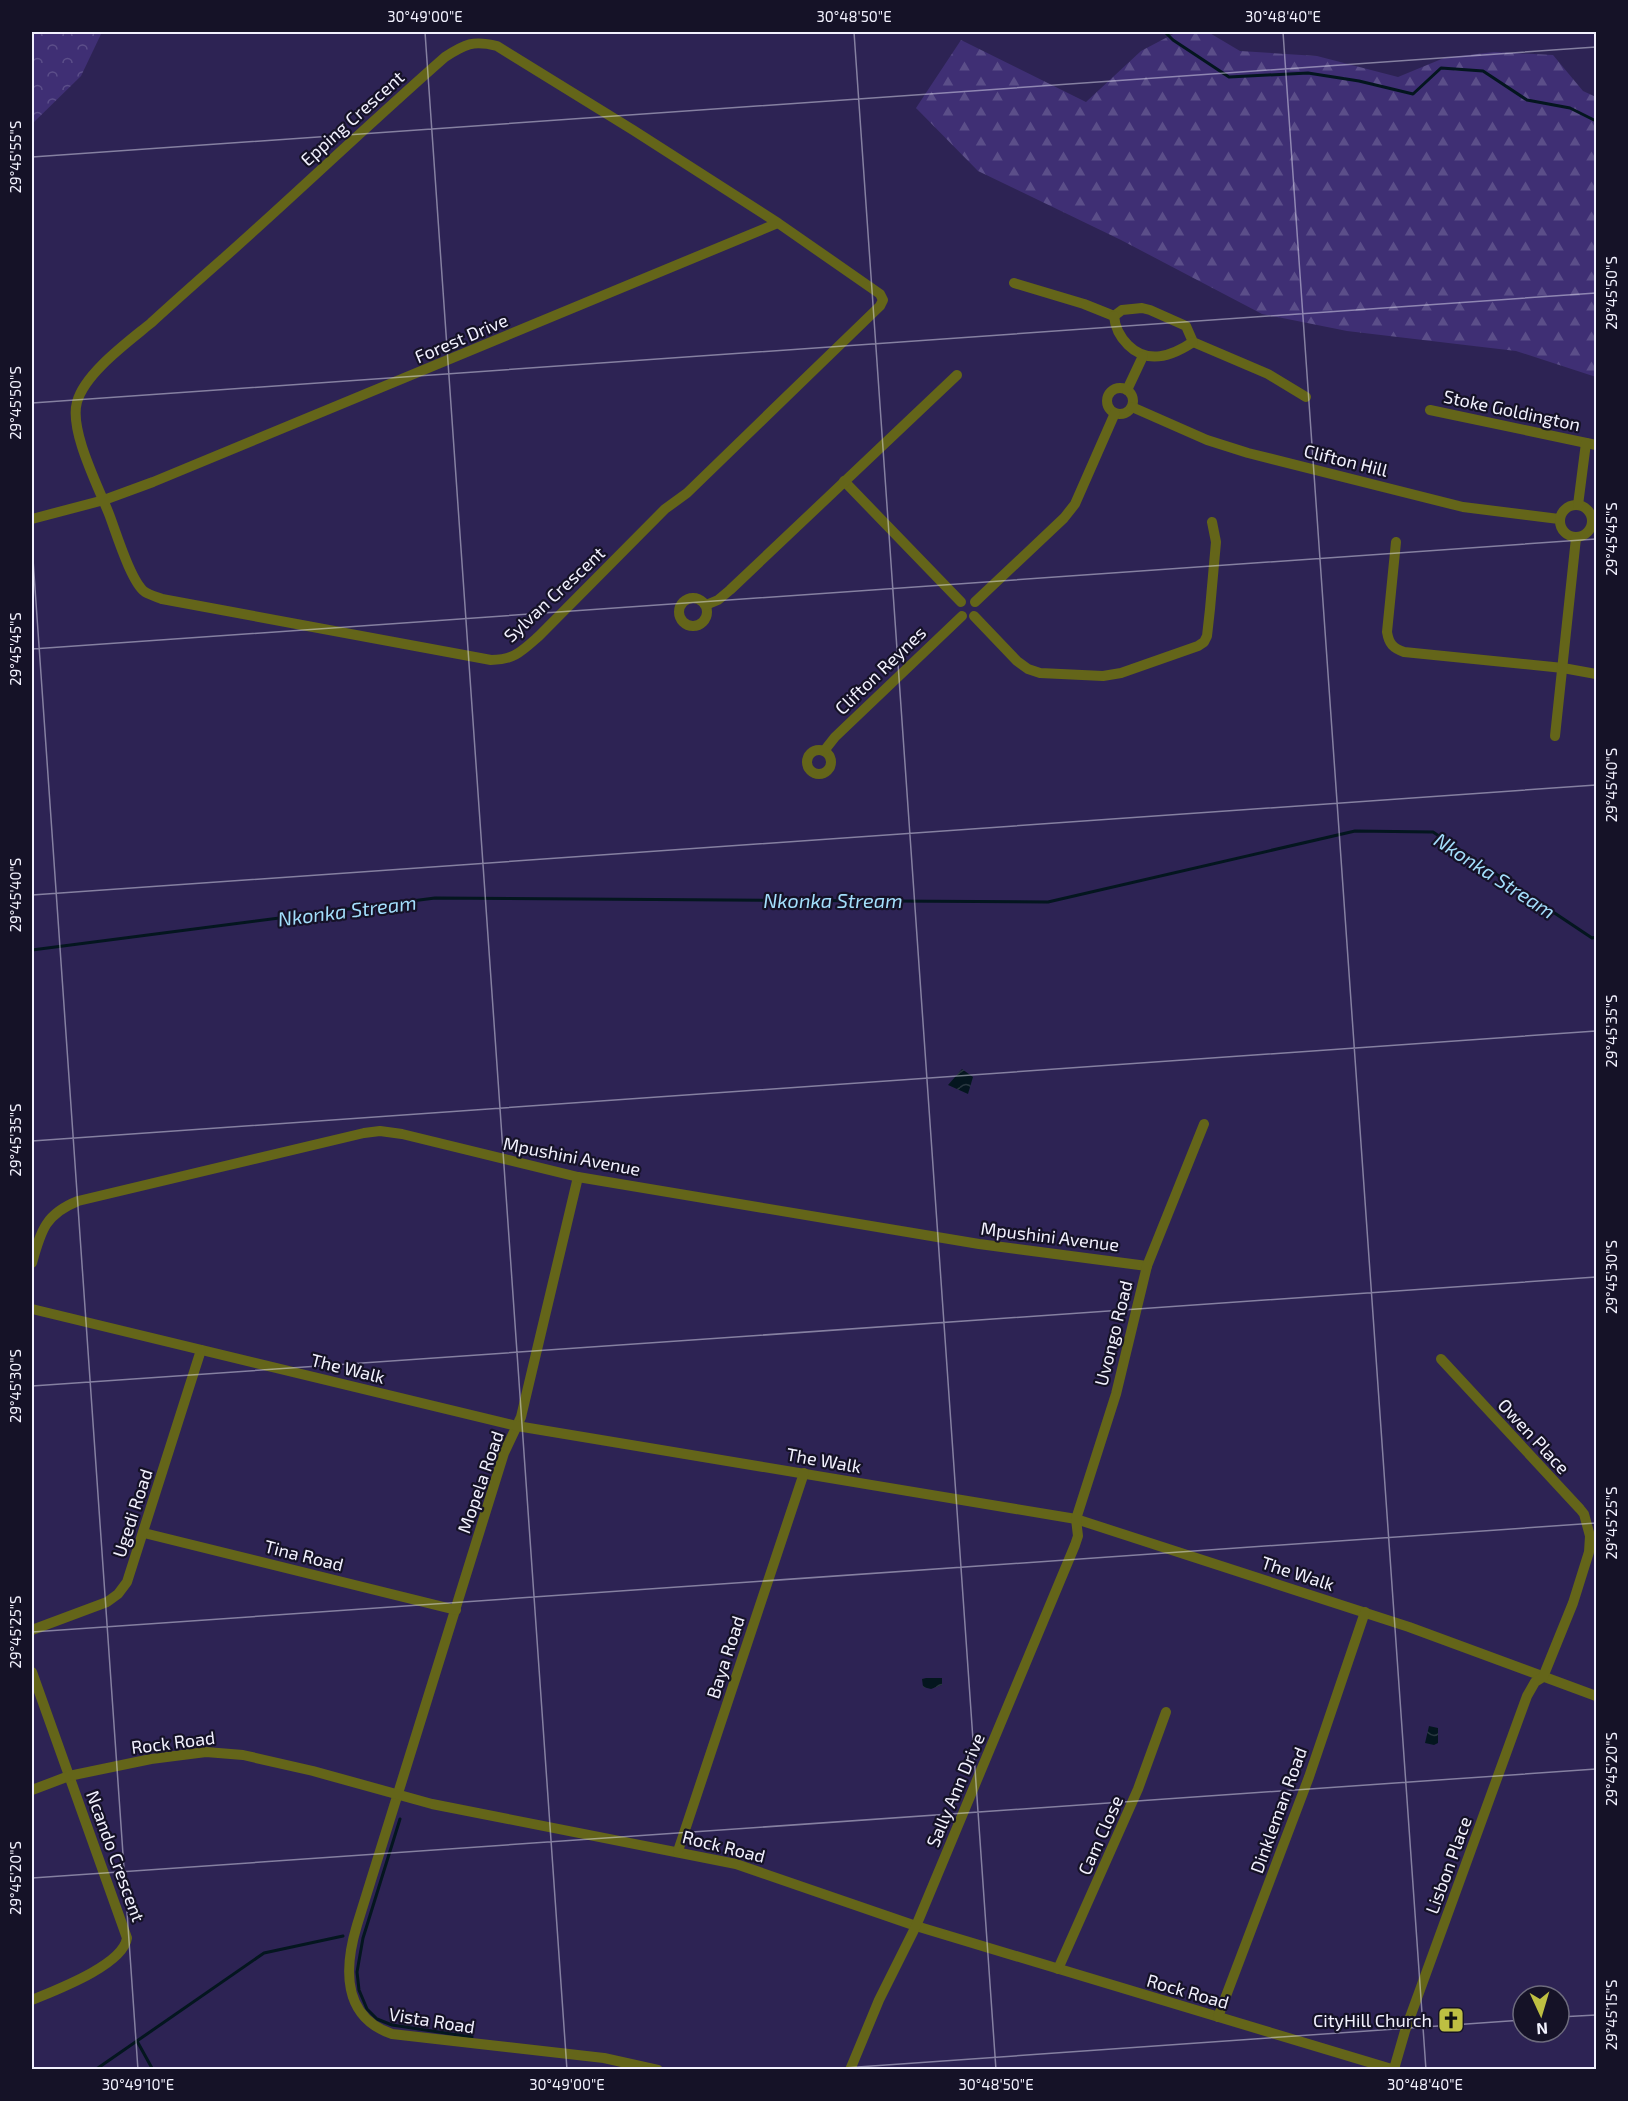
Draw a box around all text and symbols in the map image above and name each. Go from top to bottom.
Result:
text: 30°49'00"E [387,7,463,25]
text: 30°48'50"E [816,7,892,25]
text: 30°48'40"E [1245,7,1321,25]
street label: Epping Crescent [296,66,408,170]
text: 29°45'55"S [6,121,24,193]
text: 29°45'50"S [1602,256,1620,330]
street label: Forest Drive [411,309,511,367]
text: 29°45'50"S [6,366,24,440]
street label: Stoke Goldington [1442,385,1582,435]
street label: Clifton Hill [1302,439,1391,481]
text: 29°45'45"S [1602,502,1620,576]
street label: Sylvan Crescent [499,542,609,646]
text: 29°45'45"S [6,612,24,686]
street label: Clifton Reynes [830,621,930,719]
text: 29°45'40"S [1602,748,1620,822]
water label: Nkonka Stream [1430,827,1560,923]
text: 29°45'40"S [6,858,24,932]
water label: Nkonka Stream [763,888,903,912]
water label: Nkonka Stream [276,890,418,930]
text: 29°45'35"S [1602,995,1620,1067]
text: 29°45'35"S [6,1104,24,1176]
street label: Mpushini Avenue [501,1132,643,1180]
street label: Mpushini Avenue [979,1217,1121,1255]
text: 29°45'30"S [1602,1240,1620,1314]
street label: Uvongo Road [1089,1278,1137,1388]
street label: The Walk [309,1348,387,1388]
text: 29°45'30"S [6,1349,24,1423]
street label: Owen Place [1494,1394,1574,1478]
street label: Mopela Road [452,1428,508,1536]
street label: The Walk [785,1443,863,1477]
street label: Ugedi Road [107,1466,157,1560]
text: 29°45'25"S [1602,1486,1620,1560]
street label: Tina Road [262,1535,346,1575]
street label: The Walk [1259,1551,1337,1595]
text: 29°45'25"S [6,1595,24,1669]
street label: Baya Road [701,1613,749,1701]
street label: Rock Road [130,1726,216,1758]
street label: Sally Ann Drive [921,1730,989,1850]
text: 29°45'20"S [1602,1732,1620,1806]
street label: Dinkleman Road [1245,1744,1311,1876]
street label: Ncando Crescent [82,1787,150,1925]
street label: Cam Close [1073,1792,1127,1878]
street label: Lisbon Place [1420,1813,1476,1917]
street label: Rock Road [680,1825,768,1867]
text: 29°45'20"S [6,1841,24,1915]
street label: Rock Road [1144,1969,1232,2013]
text: 29°45'15"S [1602,1980,1620,2050]
north arrow [1511,1984,1571,2044]
street label: Vista Road [387,2002,477,2038]
church icon: CityHill Church [1436,2005,1466,2035]
place label: CityHill Church [1313,2009,1432,2031]
text: N [1536,2020,1549,2039]
text: 30°49'10"E [102,2075,174,2093]
text: 30°49'00"E [529,2075,605,2093]
text: 30°48'50"E [958,2075,1034,2093]
text: 30°48'40"E [1387,2075,1463,2093]

